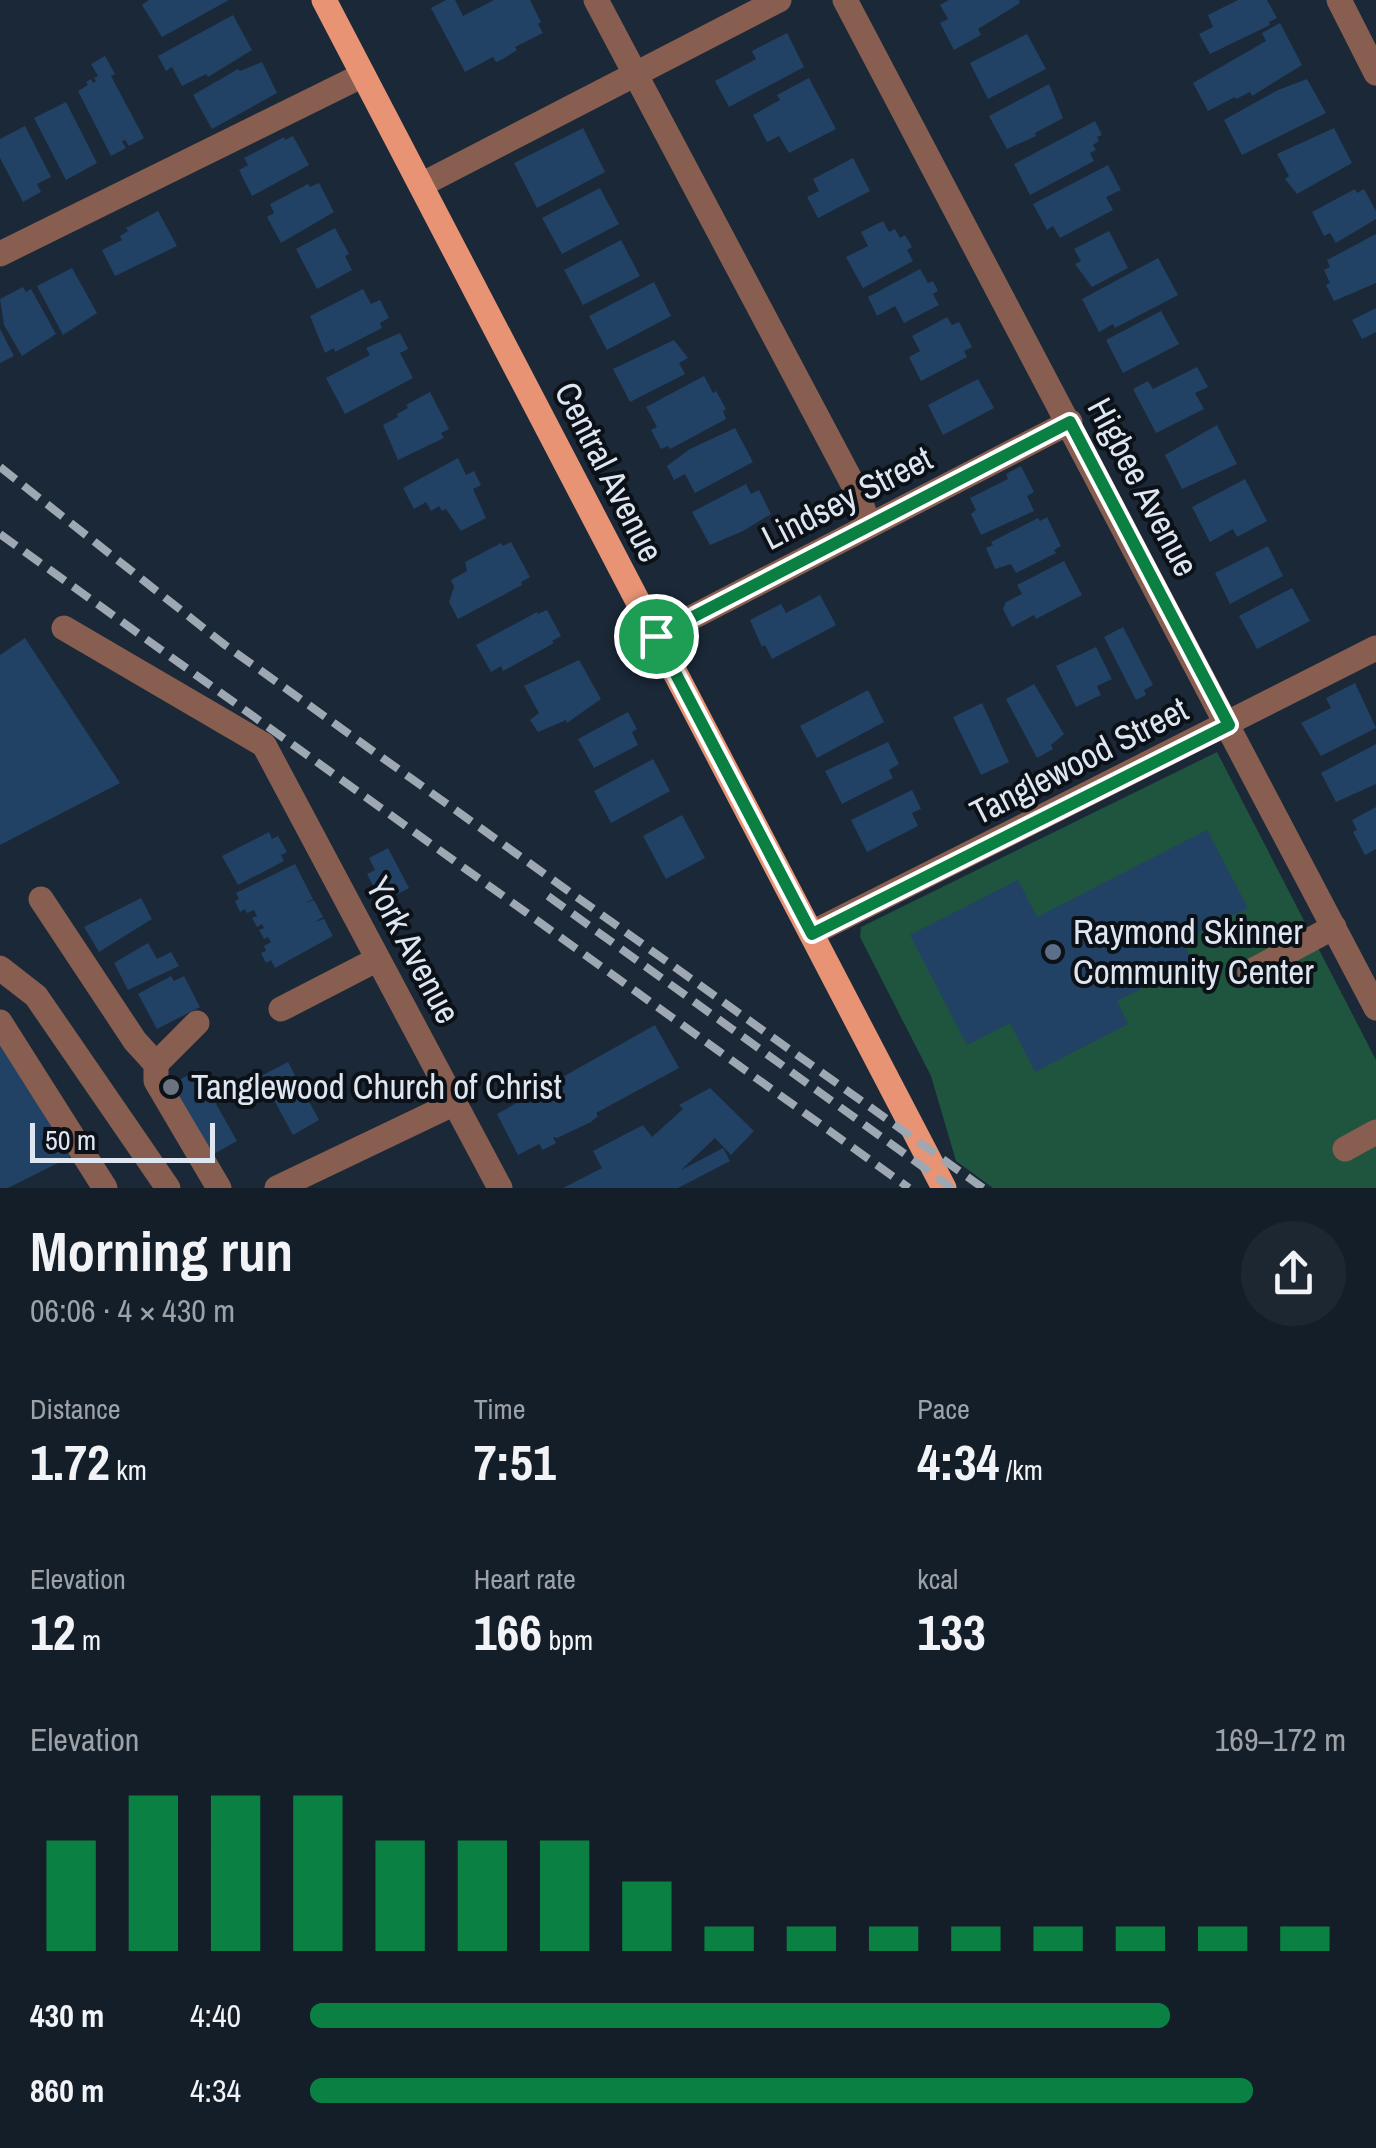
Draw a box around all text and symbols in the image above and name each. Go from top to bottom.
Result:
street label: Central Avenue [544,374,675,570]
street label: Higbee Avenue [1077,389,1210,584]
street label: Lindsey Street [754,435,940,561]
pin [614,594,699,679]
icon: arrive [629,609,684,664]
street label: Tanglewood Street [962,686,1196,836]
street label: York Avenue [355,868,472,1031]
place label: Raymond Skinner Community Center [1073,908,1314,995]
marker: Raymond Skinner Community Center [1042,941,1064,963]
place label: Tanglewood Church of Christ [191,1063,562,1110]
marker: Tanglewood Church of Christ [160,1076,182,1098]
scale bar [30,1118,215,1162]
text: 50 m [45,1121,96,1159]
text: Morning run [30,1214,293,1288]
button: share [1241,1221,1346,1326]
text: 06:06 · 4 × 430 m [30,1289,235,1332]
text: Distance [30,1390,121,1428]
text: Time [474,1390,525,1428]
text: Pace [917,1390,970,1428]
text: 1.72 [30,1428,110,1496]
text: 7:51 [474,1428,556,1496]
text: 4:34 [917,1428,999,1496]
text: km [110,1451,147,1489]
text: /km [999,1451,1043,1489]
text: Elevation [30,1560,126,1598]
text: Heart rate [474,1560,576,1598]
text: kcal [917,1560,958,1598]
text: 12 [30,1598,76,1666]
text: 166 [474,1598,542,1666]
text: 133 [917,1598,986,1666]
text: m [76,1621,101,1659]
text: bpm [542,1621,593,1659]
text: Elevation [30,1718,139,1761]
text: 169–172 m [1215,1718,1346,1761]
text: 430 m [30,1994,104,2037]
text: 4:40 [190,1994,241,2037]
text: 860 m [30,2069,104,2112]
text: 4:34 [190,2069,241,2112]

